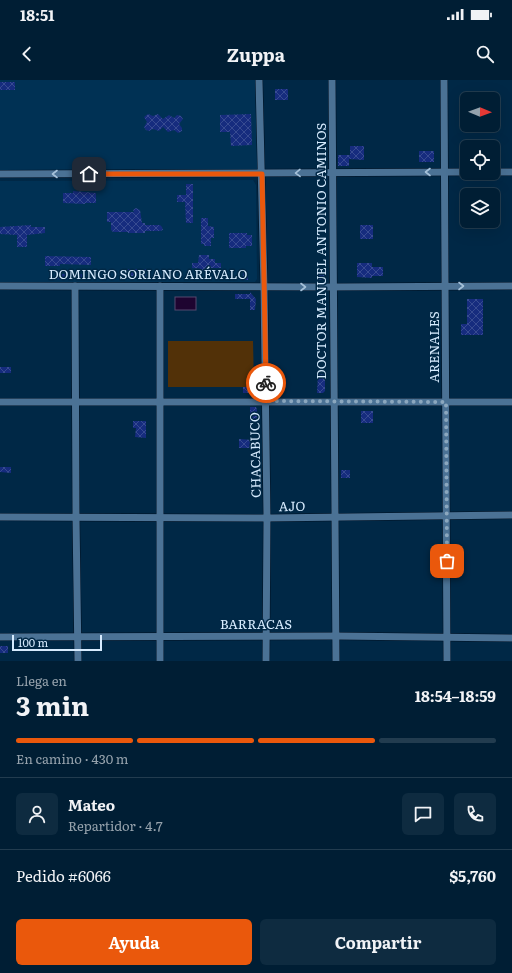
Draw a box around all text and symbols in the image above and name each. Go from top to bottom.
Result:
text: 18:51 [20,3,54,26]
text: Zuppa [227,41,285,68]
icon: back [16,43,38,65]
icon: search [474,43,496,65]
north arrow [460,92,500,132]
map controls [460,92,500,228]
street label: DOCTOR MANUEL ANTONIO CAMINOS [311,122,330,379]
button: locate [460,140,500,180]
pin [72,157,106,191]
icon: home [78,163,100,185]
one-way arrow [425,168,431,176]
one-way arrow [295,169,301,177]
one-way arrow [52,170,58,178]
button: layers [460,188,500,228]
street label: DOMINGO SORIANO ARÉVALO [49,264,247,283]
one-way arrow [458,282,464,290]
one-way arrow [300,283,306,291]
street label: ARENALES [424,311,443,383]
courier [246,363,286,403]
icon: bike [255,372,277,394]
street label: CHACABUCO [244,412,265,498]
street label: AJO [278,496,306,515]
pin [430,544,464,578]
icon: bag [436,550,458,572]
street label: BARRACAS [220,614,292,633]
scale bar [12,633,102,652]
text: 100 m [18,634,48,650]
text: Llega en [16,671,67,690]
text: 18:54–18:59 [415,684,496,707]
text: 3 min [16,685,89,724]
text: En camino · 430 m [16,749,128,768]
button: person [16,793,58,835]
text: Mateo [68,793,115,816]
button: chat [402,793,444,835]
button: phone [454,793,496,835]
text: Repartidor · 4.7 [68,816,163,835]
text: Pedido #6066 [16,864,111,887]
text: $5,760 [449,864,496,887]
button: Ayuda [16,919,252,965]
button: Compartir [260,919,496,965]

